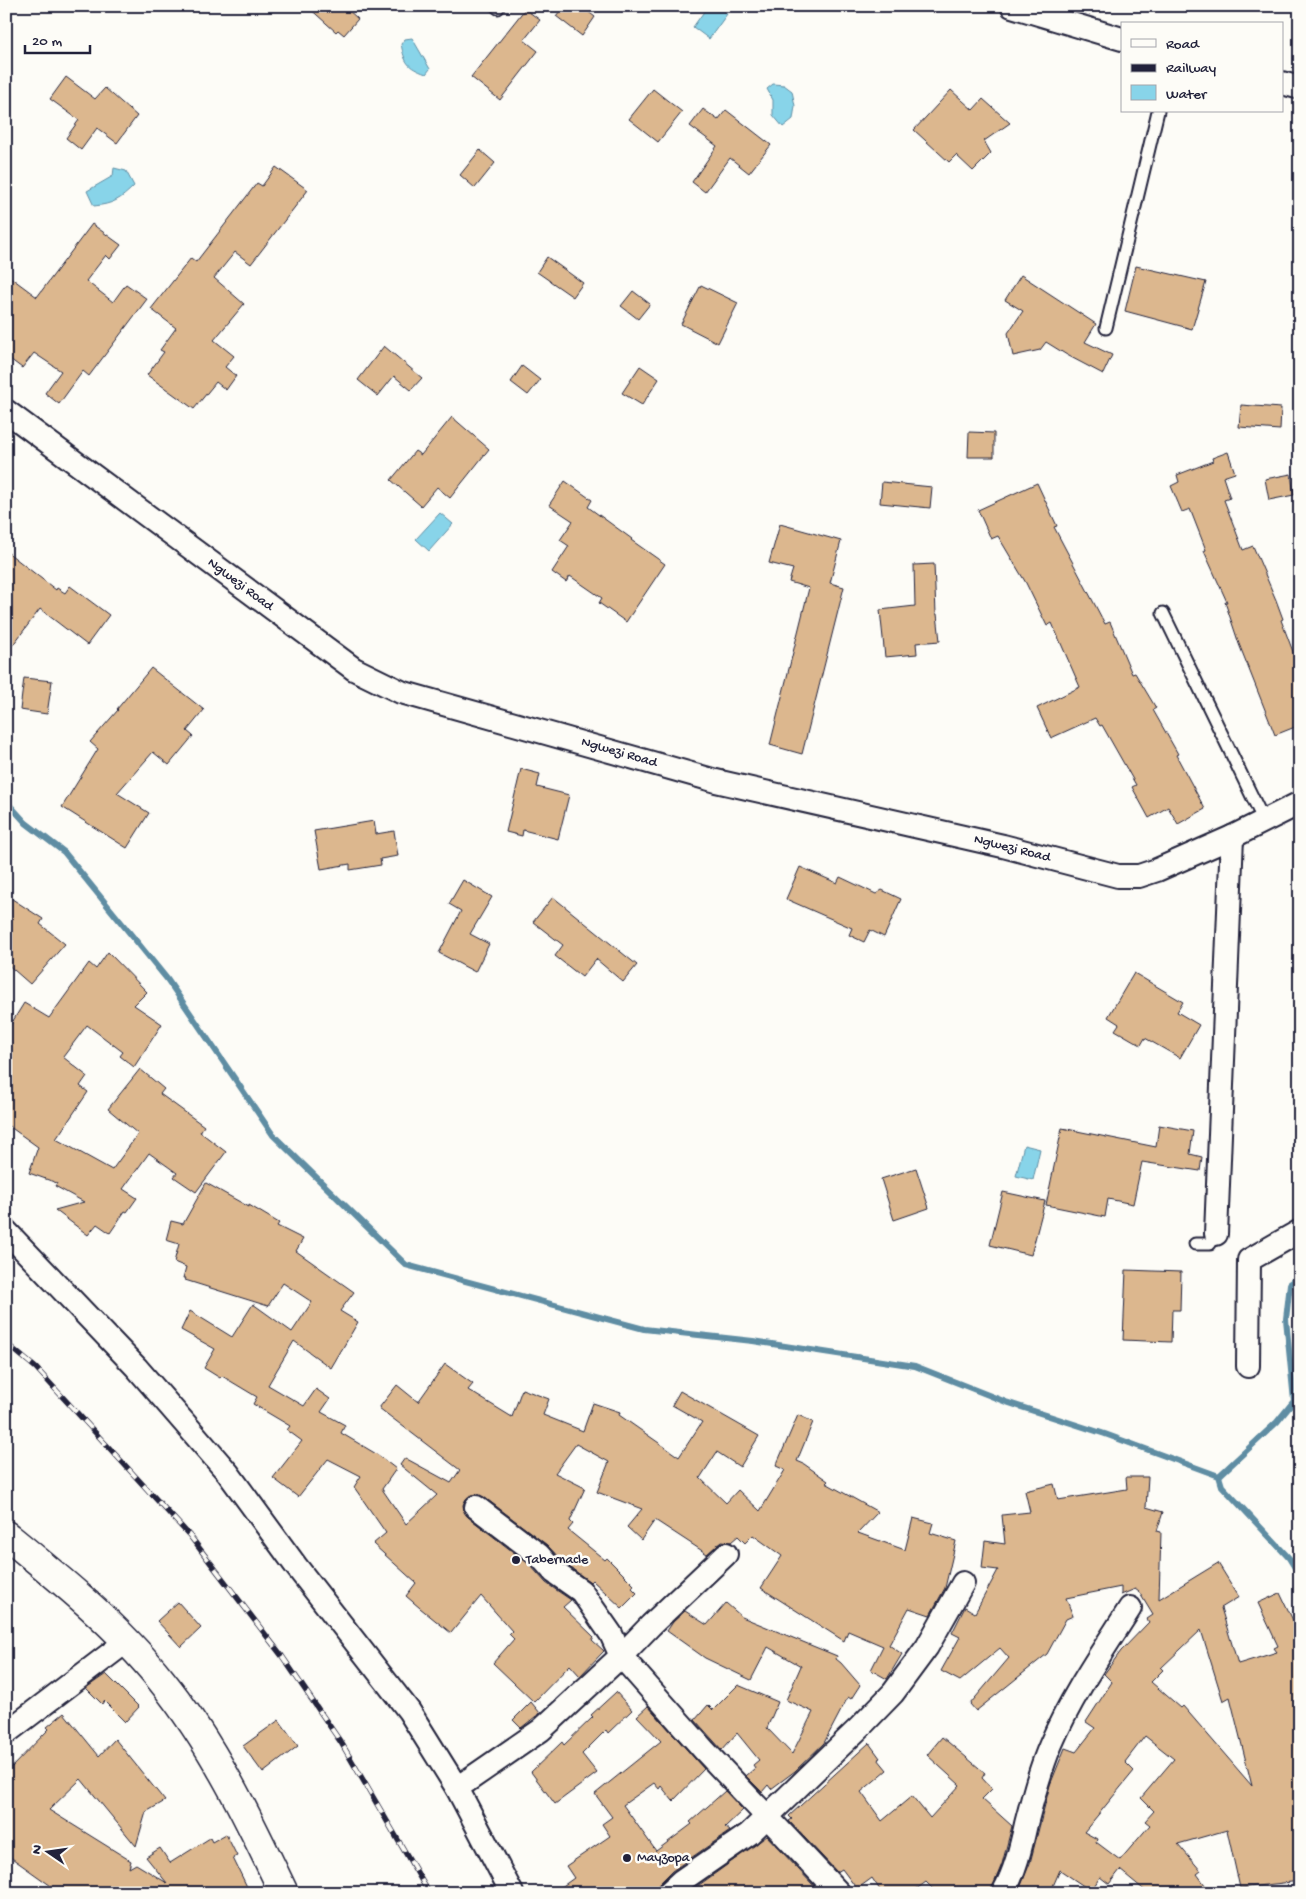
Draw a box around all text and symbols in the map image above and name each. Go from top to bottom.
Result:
scale bar [25,22,90,54]
legend [1121,22,1284,112]
text: 20 m [32,33,62,51]
text: Road [1166,36,1200,54]
text: Railway [1166,60,1217,78]
text: Water [1166,86,1208,104]
street label: Ngwezi Road [204,555,278,616]
street label: Ngwezi Road [579,734,661,772]
street label: Ngwezi Road [972,831,1054,867]
place label: Tabernacle [525,1552,589,1569]
marker: Tabernacle [510,1554,522,1566]
north arrow [22,1826,72,1876]
text: N [28,1843,47,1856]
place label: Mayzopa [637,1850,691,1867]
marker: Mayzopa [621,1852,633,1864]

